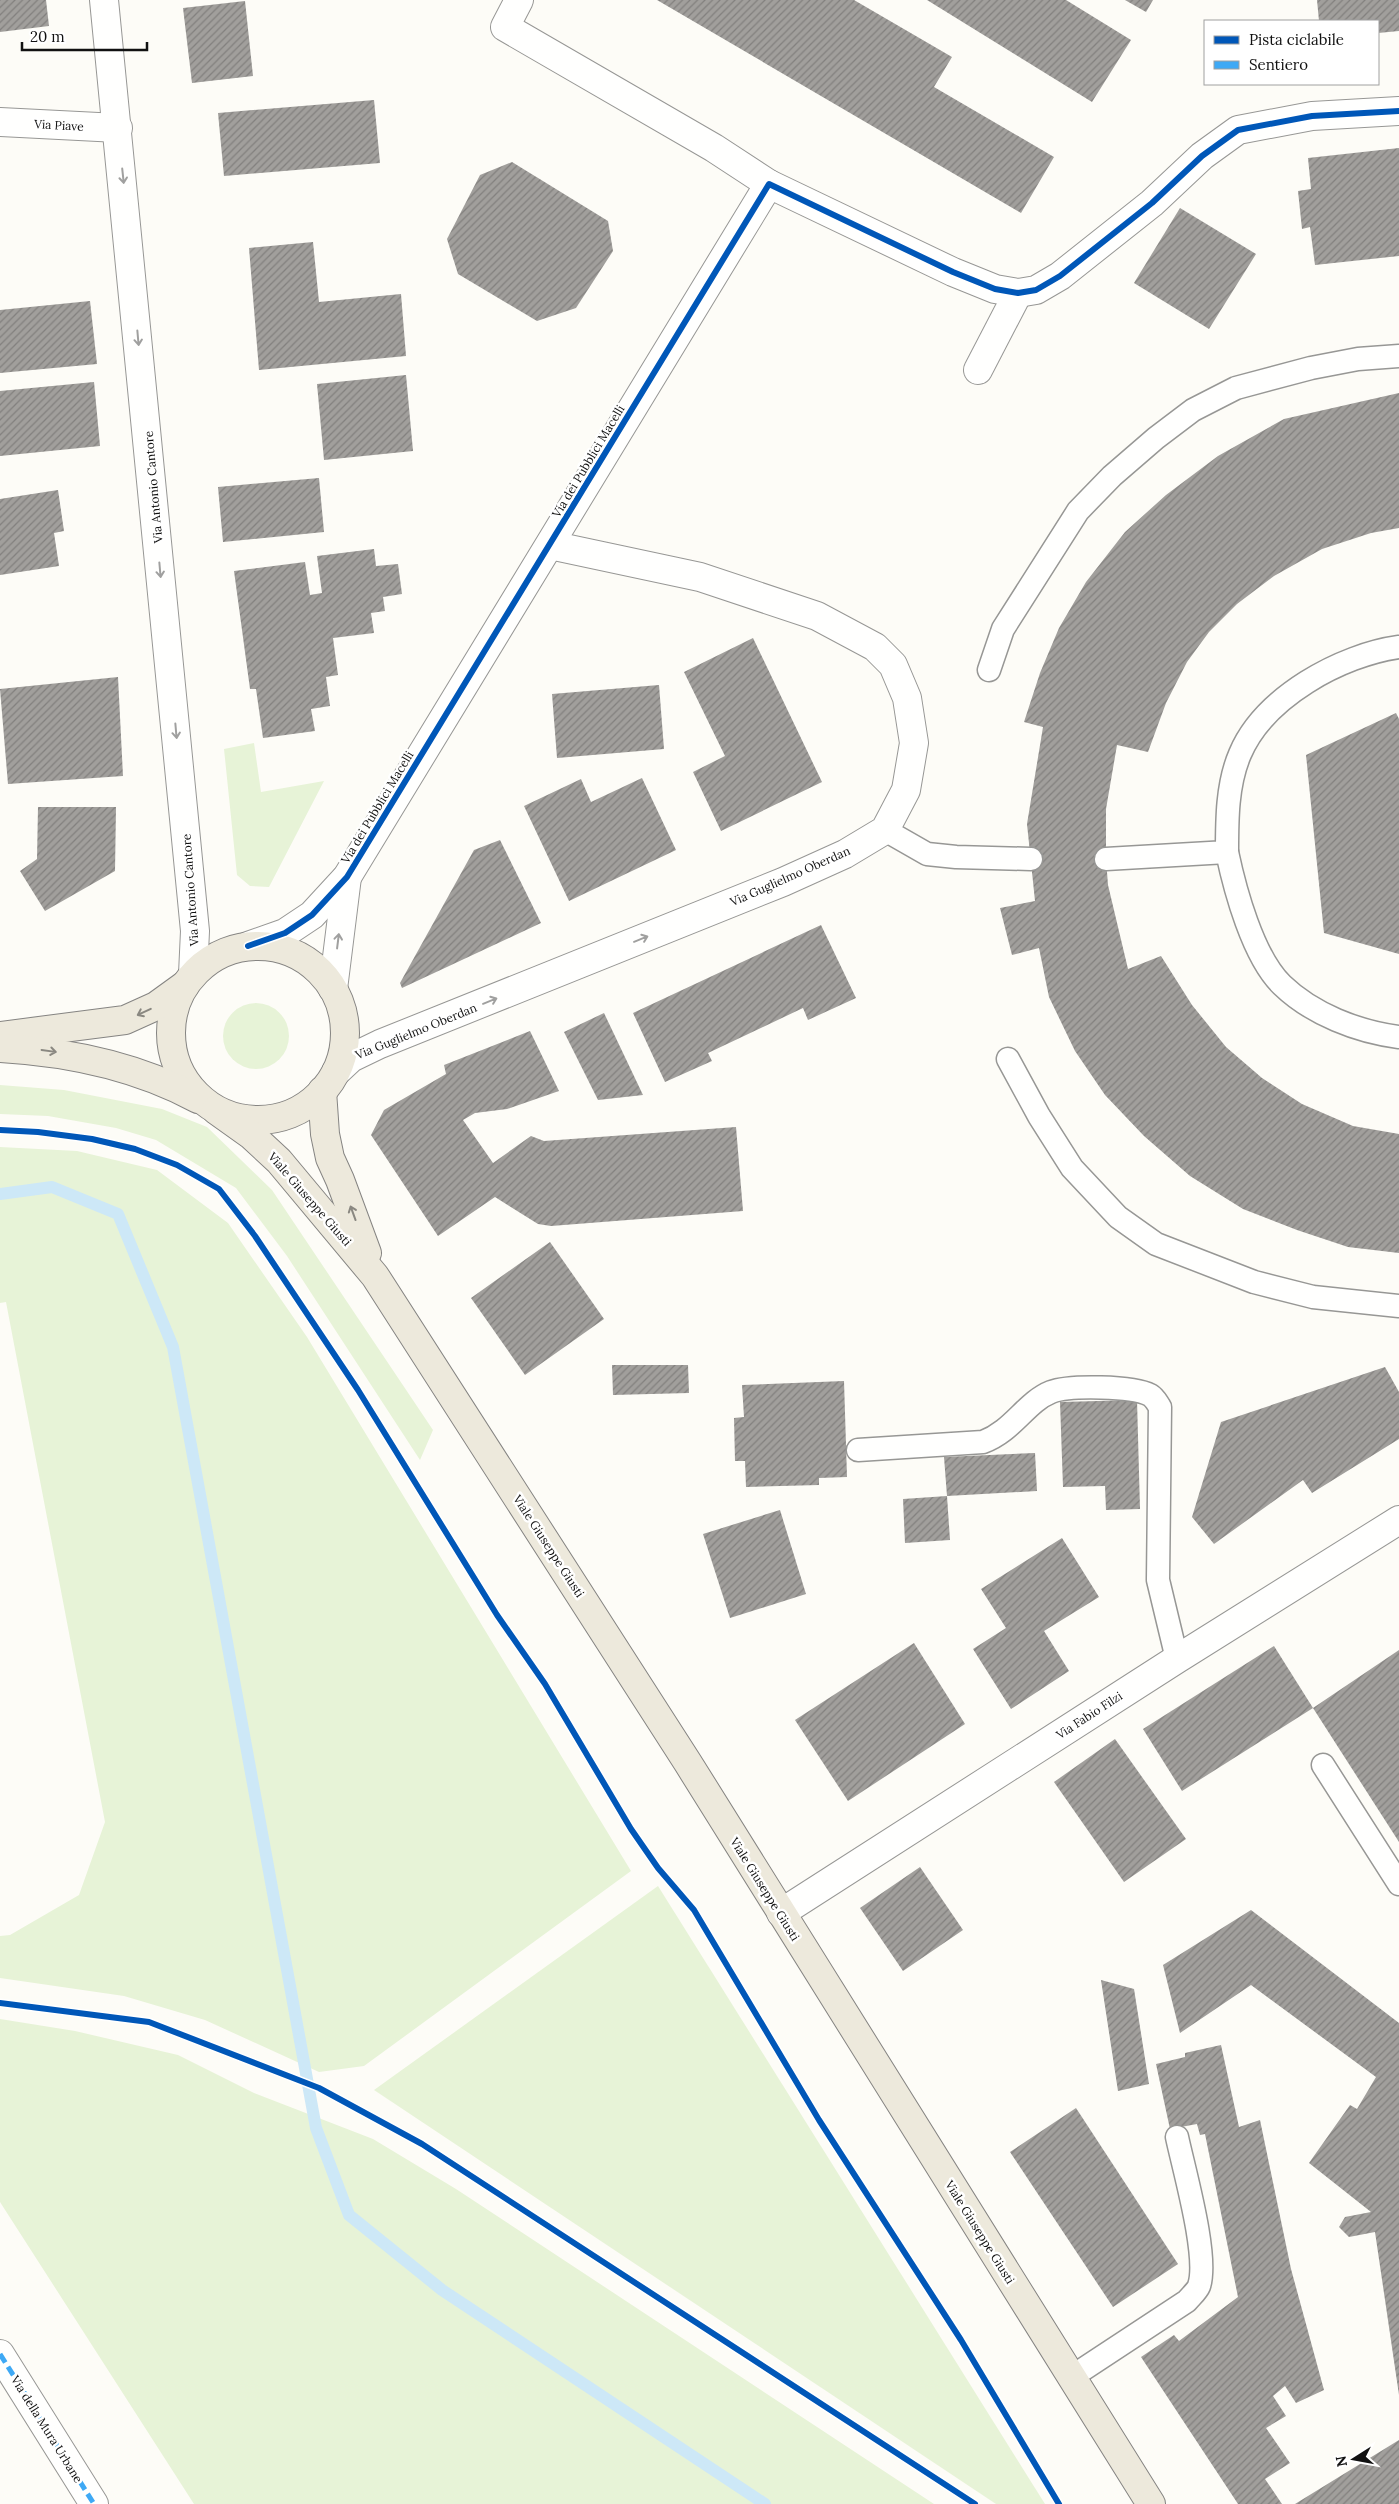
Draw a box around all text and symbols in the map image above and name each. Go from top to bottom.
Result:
scale bar [22,20,148,52]
legend [1204,20,1379,85]
text: 20 m [30,27,65,46]
text: Pista ciclabile [1249,30,1344,49]
text: Sentiero [1249,55,1308,74]
street label: Via Piave [33,116,85,134]
one-way arrow [118,168,128,184]
one-way arrow [134,330,143,346]
street label: Via dei Pubblici Macelli [548,402,628,521]
street label: Via Antonio Cantore [141,430,165,545]
one-way arrow [156,561,165,577]
one-way arrow [171,723,181,739]
street label: Via dei Pubblici Macelli [337,748,417,867]
street label: Via Antonio Cantore [179,833,201,948]
street label: Via Guglielmo Oberdan [727,843,852,910]
one-way arrow [333,933,343,949]
one-way arrow [633,934,648,944]
one-way arrow [482,996,498,1005]
street label: Via Guglielmo Oberdan [352,1000,479,1063]
one-way arrow [137,1007,152,1017]
one-way arrow [40,1046,56,1056]
street label: Viale Giuseppe Giusti [265,1148,355,1249]
one-way arrow [348,1206,357,1222]
street label: Viale Giuseppe Giusti [510,1491,588,1600]
street label: Via Fabio Filzi [1052,1688,1125,1742]
street label: Viale Giuseppe Giusti [727,1834,803,1943]
street label: Viale Giuseppe Giusti [942,2177,1018,2286]
street label: Via della Mura Urbane [7,2372,86,2486]
north arrow [1329,2434,1379,2484]
text: N [1331,2454,1351,2469]

